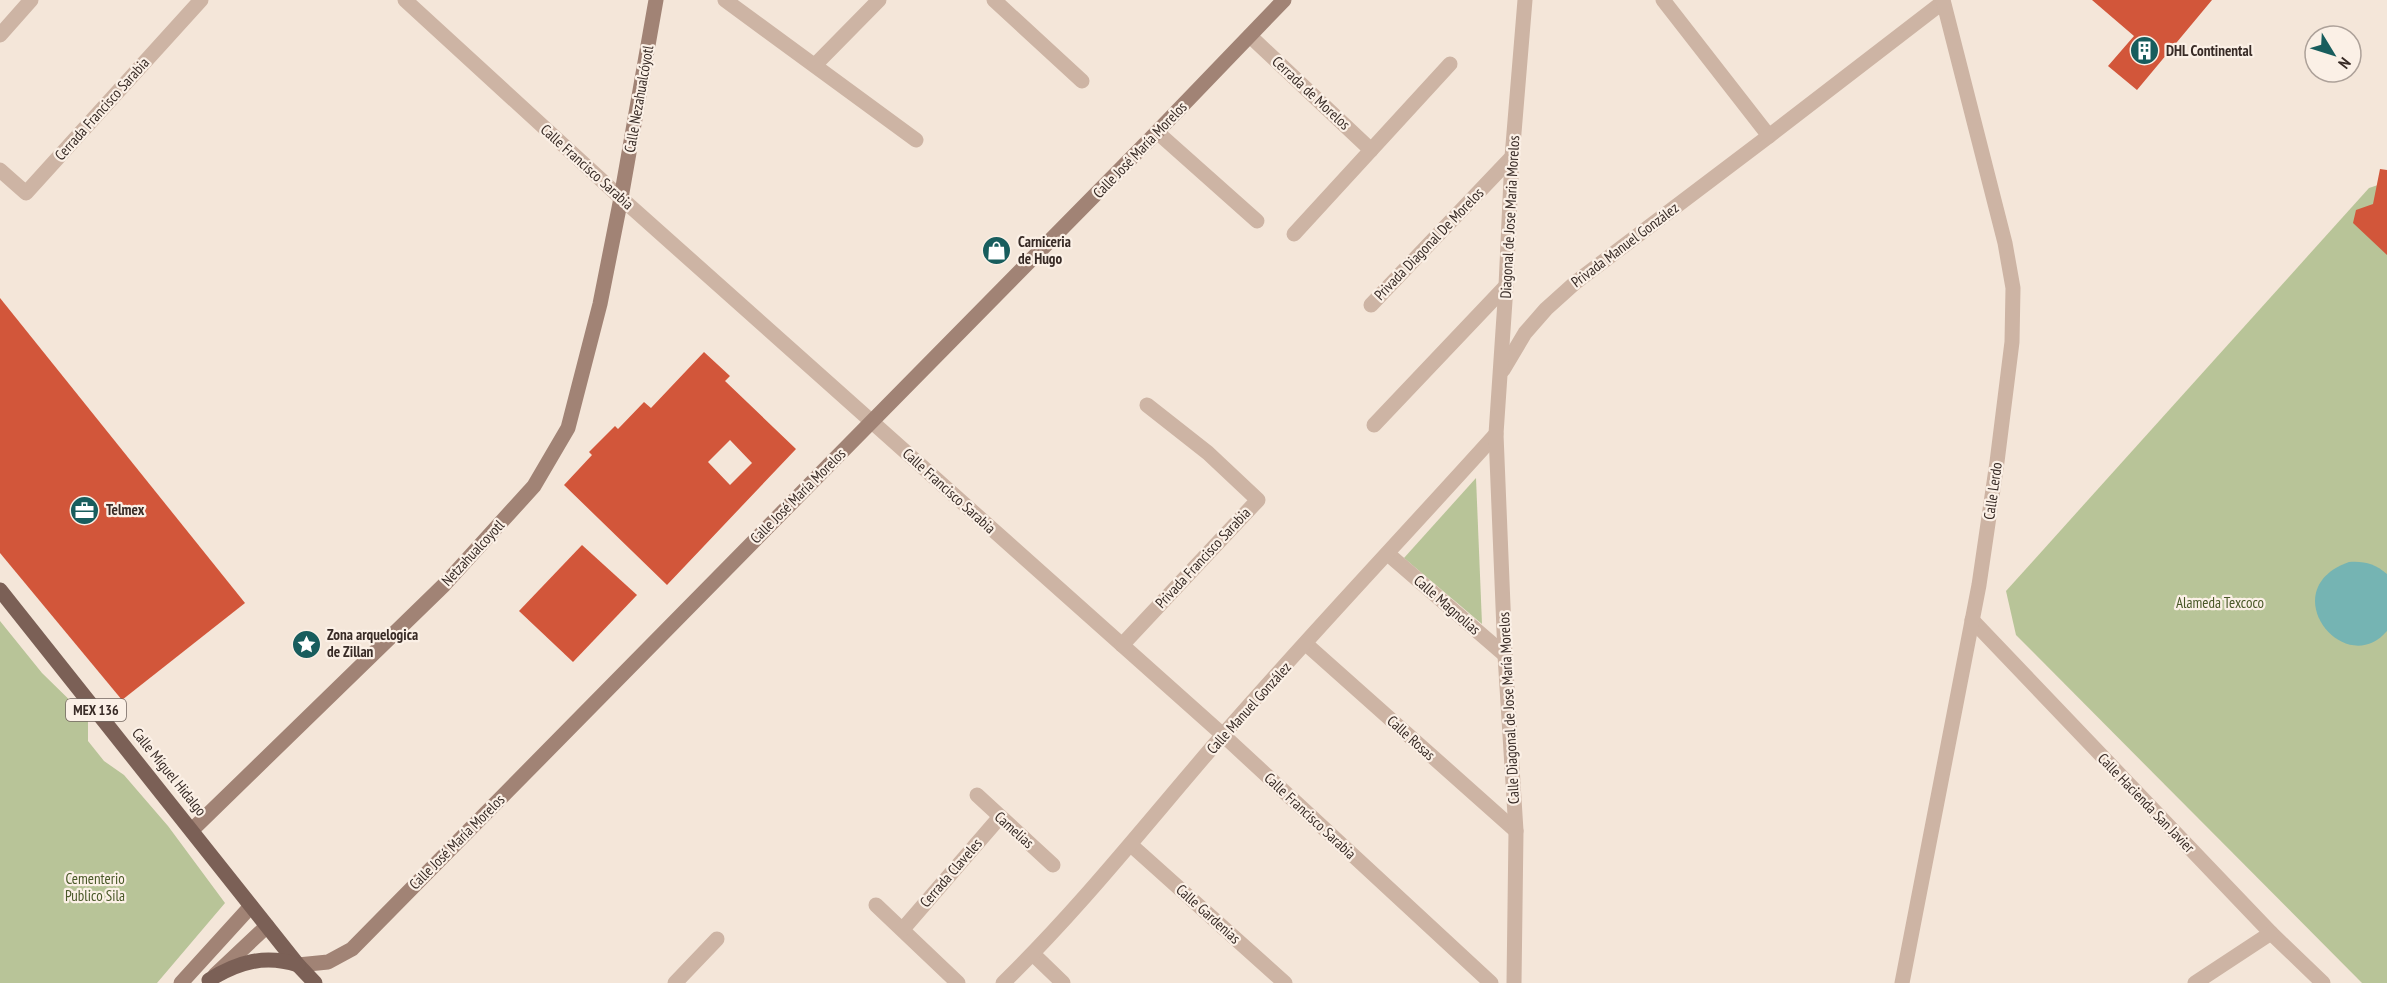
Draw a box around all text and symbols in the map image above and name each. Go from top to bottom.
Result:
north arrow [2303,24,2363,84]
building icon: DHL Continental [2129,35,2161,67]
place label: DHL Continental [2166,41,2253,60]
street label: Calle Nezahualcóyotl [620,43,657,154]
street label: Cerrada de Morelos [1268,52,1354,134]
street label: Cerrada Francisco Sarabia [50,53,153,164]
text: N [2334,54,2355,73]
street label: Calle José María Morelos [1089,97,1191,202]
street label: Calle Francisco Sarabia [537,120,638,213]
street label: Diagonal de Jose Maria Morelos [1496,135,1523,299]
street label: Privada Diagonal De Morelos [1370,183,1487,304]
street label: Privada Manuel González [1567,198,1682,291]
place label: Carniceria de Hugo [1018,232,1071,268]
shop icon: Carniceria de Hugo [981,235,1013,267]
street label: Calle José María Morelos [746,444,849,547]
street label: Calle Francisco Sarabia [899,444,1000,537]
street label: Calle Lerdo [1979,461,2006,521]
office icon: Telmex [69,494,101,526]
place label: Telmex [106,500,145,519]
street label: Privada Francisco Sarabia [1151,503,1254,612]
street label: Netzahualcoyotl [437,515,508,590]
street label: Calle Magnolias [1410,571,1484,639]
park label: Alameda Texcoco [2176,593,2264,612]
street label: Calle Diagonal de Jose María Morelos [1494,612,1523,805]
place label: Zona arquelogica de Zillan [327,625,418,661]
place icon: Zona arquelogica de Zillan [290,628,322,660]
street label: Calle Manuel González [1202,658,1295,758]
road number: MEX 136 [66,699,126,721]
street label: Calle Rosas [1383,711,1439,764]
street label: Calle Míguel Hidalgo [128,724,211,820]
street label: Calle Hacienda San Javier [2094,749,2199,857]
street label: Calle Francisco Sarabia [1260,768,1360,863]
street label: Calle José María Morelos [405,790,508,893]
street label: Camelias [991,807,1038,852]
street label: Cerrada Claveles [915,834,986,911]
park label: Cementerio Publico Sila [65,869,125,905]
street label: Calle Gardenias [1172,880,1244,948]

